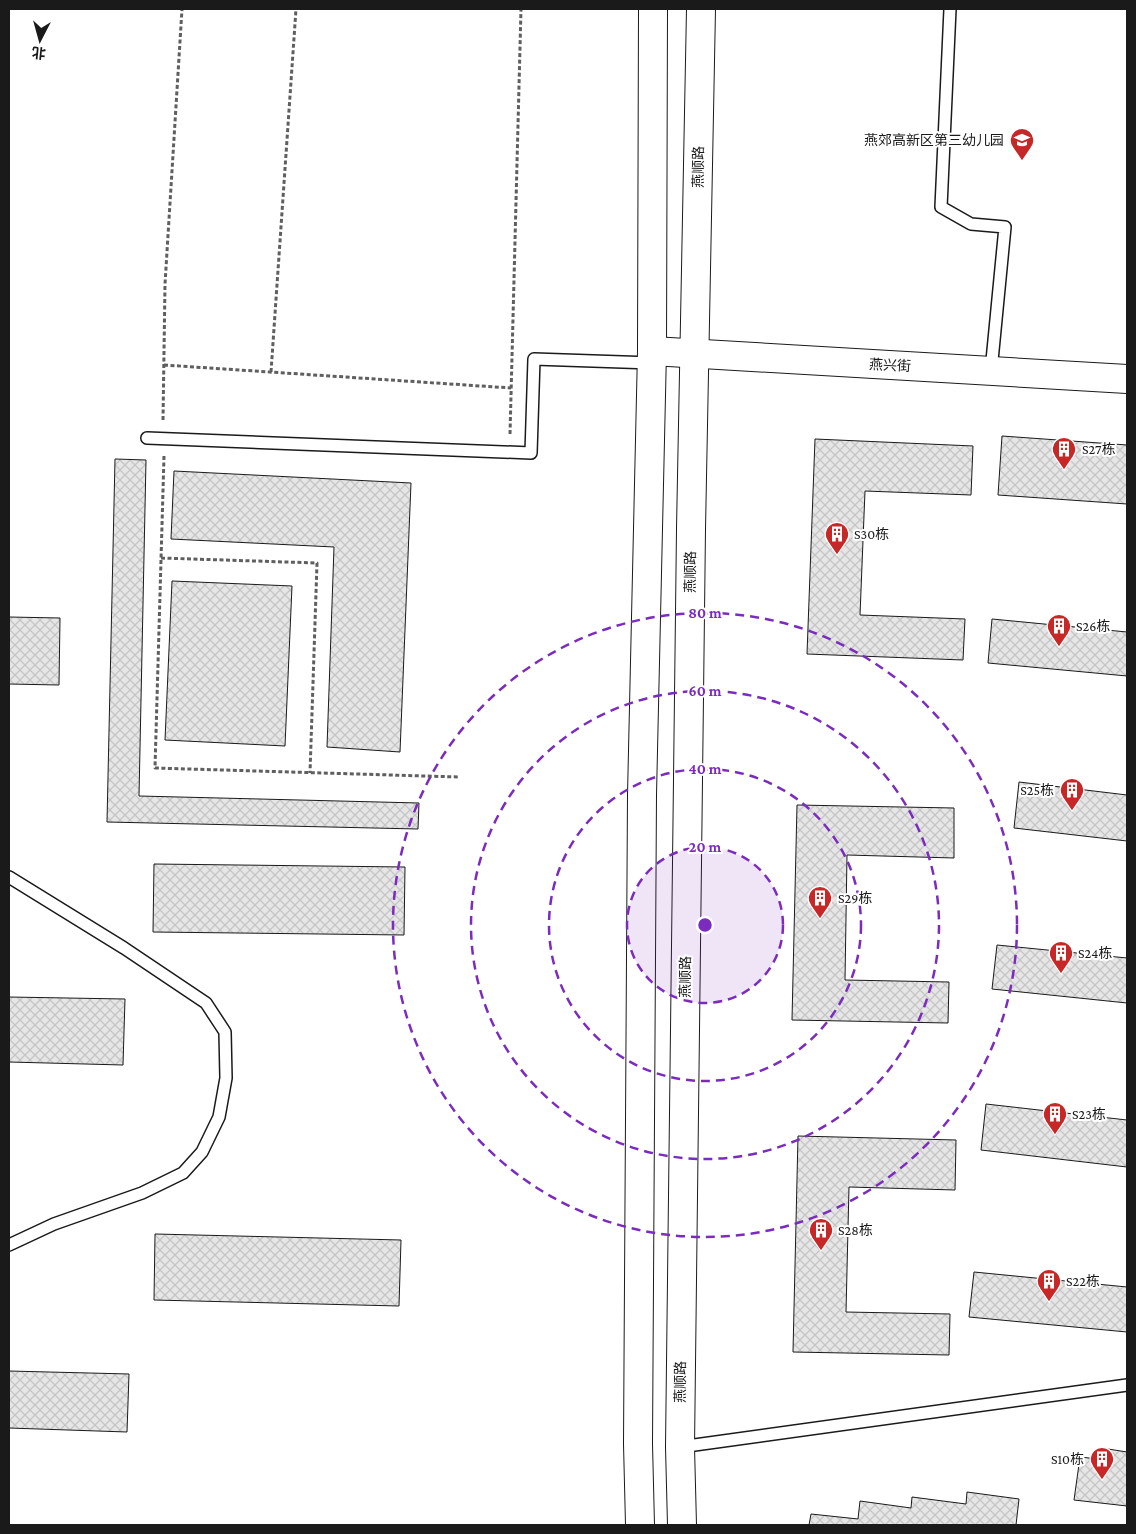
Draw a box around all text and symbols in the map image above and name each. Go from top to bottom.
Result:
north arrow [15,15,65,65]
text: 北 [31,44,46,62]
school or university icon: 燕郊高新区第三幼儿园 [1009,127,1035,161]
place label: 燕郊高新区第三幼儿园 [864,132,1004,148]
street label: 燕顺路 [690,146,706,188]
street label: 燕兴街 [869,356,911,374]
building icon: S27栋 [1051,436,1077,470]
place label: S27栋 [1082,441,1115,457]
building icon: S30栋 [824,521,850,555]
place label: S30栋 [854,526,889,542]
street label: 燕顺路 [682,551,698,593]
text: 80 m [688,605,722,621]
building icon: S26栋 [1046,613,1072,647]
place label: S26栋 [1076,618,1110,634]
text: 60 m [689,683,722,699]
text: 40 m [689,761,722,777]
building icon: S25栋 [1059,777,1085,811]
place label: S25栋 [1020,782,1054,798]
text: 20 m [689,839,721,855]
building icon: S29栋 [807,885,833,919]
place label: S29栋 [838,890,872,906]
centre of rings [696,916,714,934]
building icon: S24栋 [1048,940,1074,974]
place label: S24栋 [1078,945,1112,961]
street label: 燕顺路 [677,956,693,998]
building icon: S23栋 [1042,1101,1068,1135]
place label: S23栋 [1072,1106,1106,1122]
building icon: S28栋 [808,1217,834,1251]
place label: S28栋 [838,1222,873,1238]
building icon: S22栋 [1036,1268,1062,1302]
place label: S22栋 [1066,1273,1100,1289]
street label: 燕顺路 [672,1361,688,1403]
building icon: S10栋 [1089,1446,1115,1480]
place label: S10栋 [1051,1451,1084,1467]

